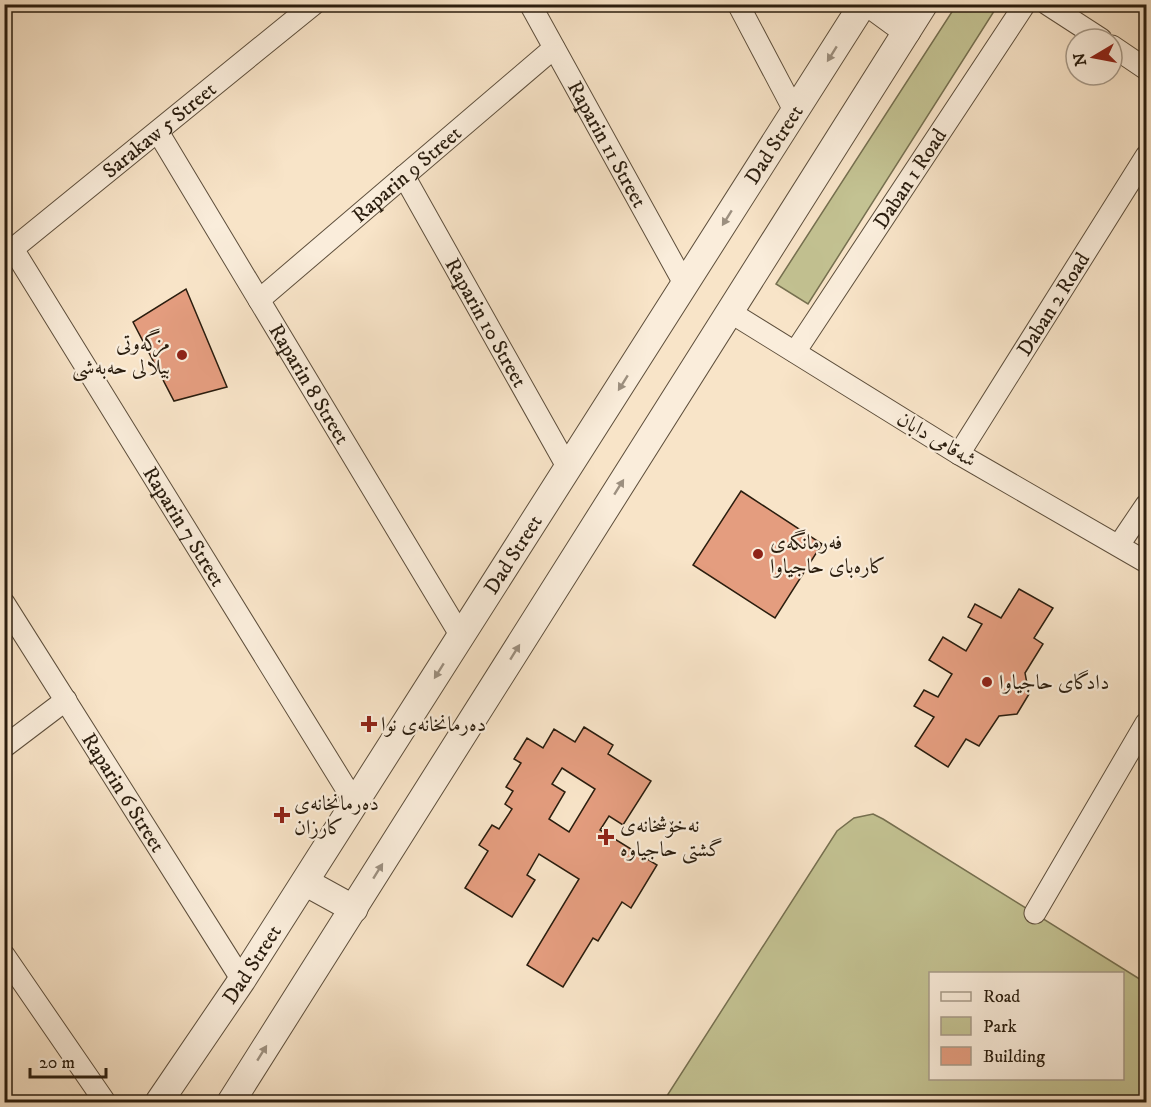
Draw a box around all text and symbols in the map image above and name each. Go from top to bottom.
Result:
north arrow [1064,27,1124,87]
one-way arrow [826,46,837,62]
text: N [1069,51,1091,68]
street label: Sarakaw 5 Street [98,77,222,184]
street label: Raparin 11 Street [561,77,652,213]
street label: Dad Street [740,100,810,190]
street label: Raparin 9 Street [347,121,467,229]
street label: Daban 1 Road [868,124,953,234]
one-way arrow [722,210,733,227]
street label: Daban 2 Road [1012,248,1096,361]
street label: Raparin 10 Street [439,254,532,392]
street label: Raparin 8 Street [262,320,355,450]
place label: مزگەوتی بیلالی حەبەشی [72,328,170,382]
marker: مزگەوتی بیلالی حەبەشی [175,348,189,362]
one-way arrow [617,375,628,391]
street label: شەقامی دابان [892,406,981,474]
street label: Raparin 7 Street [137,462,230,592]
one-way arrow [614,479,625,495]
street label: Dad Street [479,510,549,600]
place label: فەرمانگەی کارەبای حاجیاوا [770,529,886,580]
marker: فەرمانگەی کارەبای حاجیاوا [751,547,765,561]
one-way arrow [510,644,521,660]
one-way arrow [433,663,444,680]
place label: دادگای حاجیاوا [999,669,1109,696]
marker: دادگای حاجیاوا [980,675,994,689]
place label: دەرمانخانەی نوا [381,712,486,738]
marker: دەرمانخانەی نوا [362,717,376,731]
street label: Raparin 6 Street [75,728,170,858]
place label: دەرمانخانەی کارزان [294,791,379,841]
marker: دەرمانخانەی کارزان [275,808,289,822]
place label: نەخۆشخانەی گشتی حاجیاوە [620,813,723,864]
marker: نەخۆشخانەی گشتی حاجیاوە [597,828,615,846]
one-way arrow [372,863,383,879]
street label: Dad Street [217,920,288,1010]
legend [929,972,1124,1080]
text: Road [983,986,1020,1008]
text: Park [983,1016,1017,1038]
scale bar [30,1041,106,1079]
one-way arrow [257,1045,268,1061]
text: Building [983,1046,1045,1068]
text: 20 m [39,1052,75,1074]

